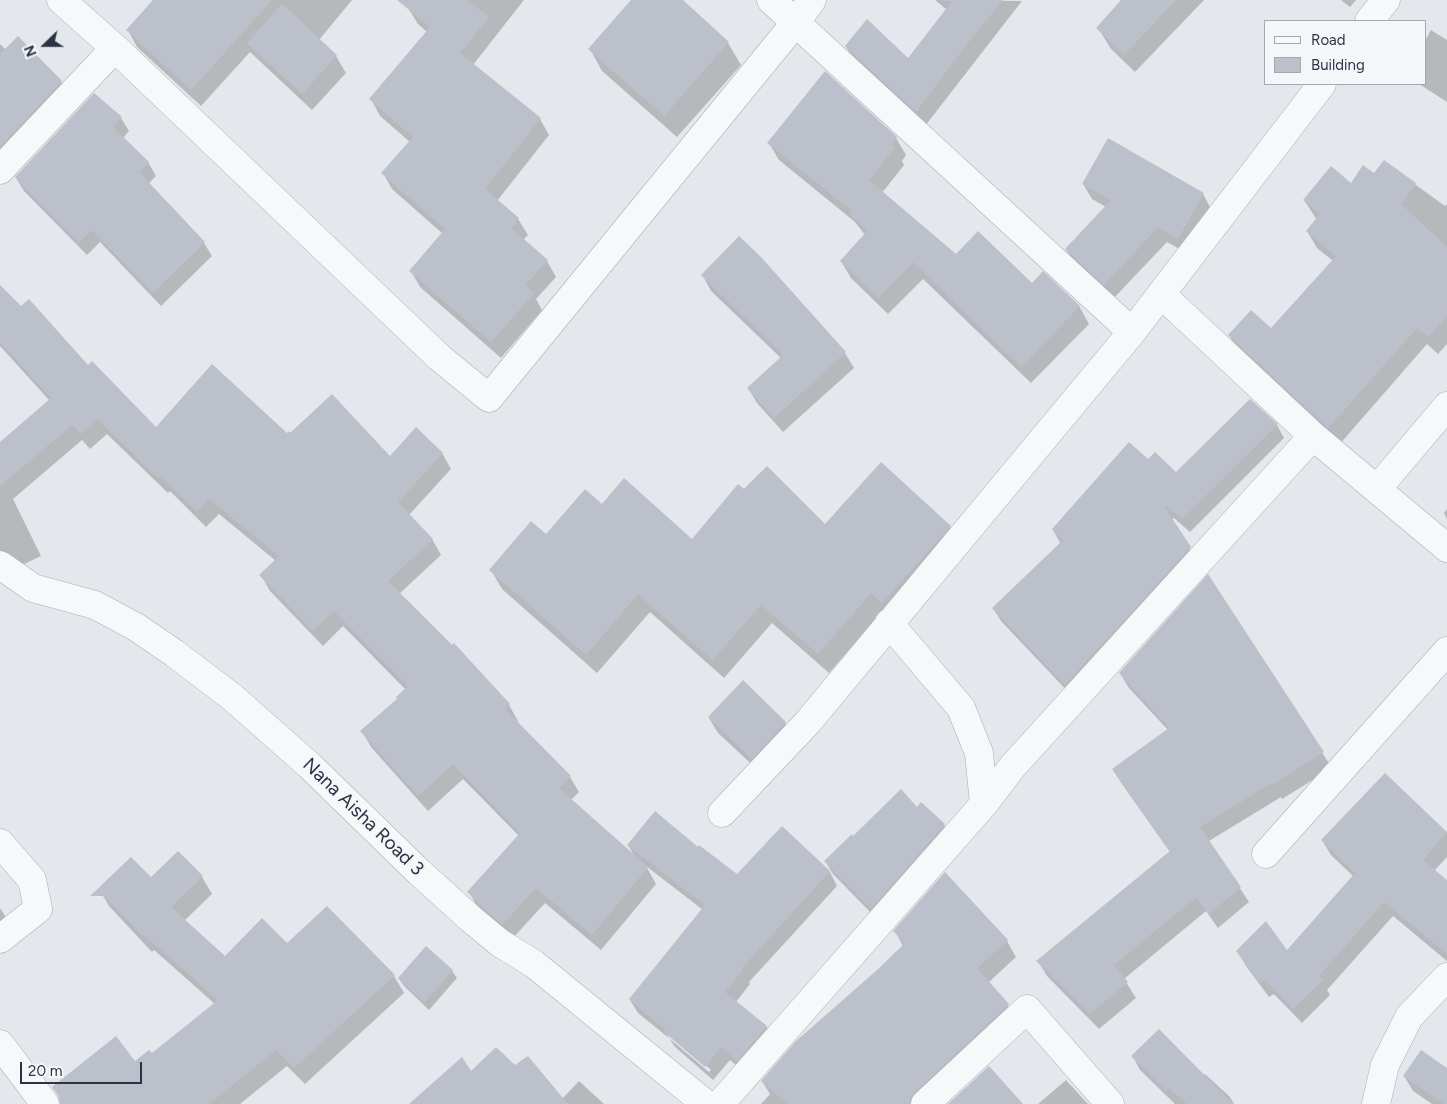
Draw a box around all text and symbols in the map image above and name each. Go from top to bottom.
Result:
north arrow [20,20,70,70]
legend [1264,20,1427,85]
text: Road [1311,31,1346,49]
text: N [21,43,41,59]
text: Building [1311,56,1365,74]
street label: Nana Aisha Road 3 [298,753,428,881]
scale bar [22,1052,145,1084]
text: 20 m [28,1062,62,1080]

